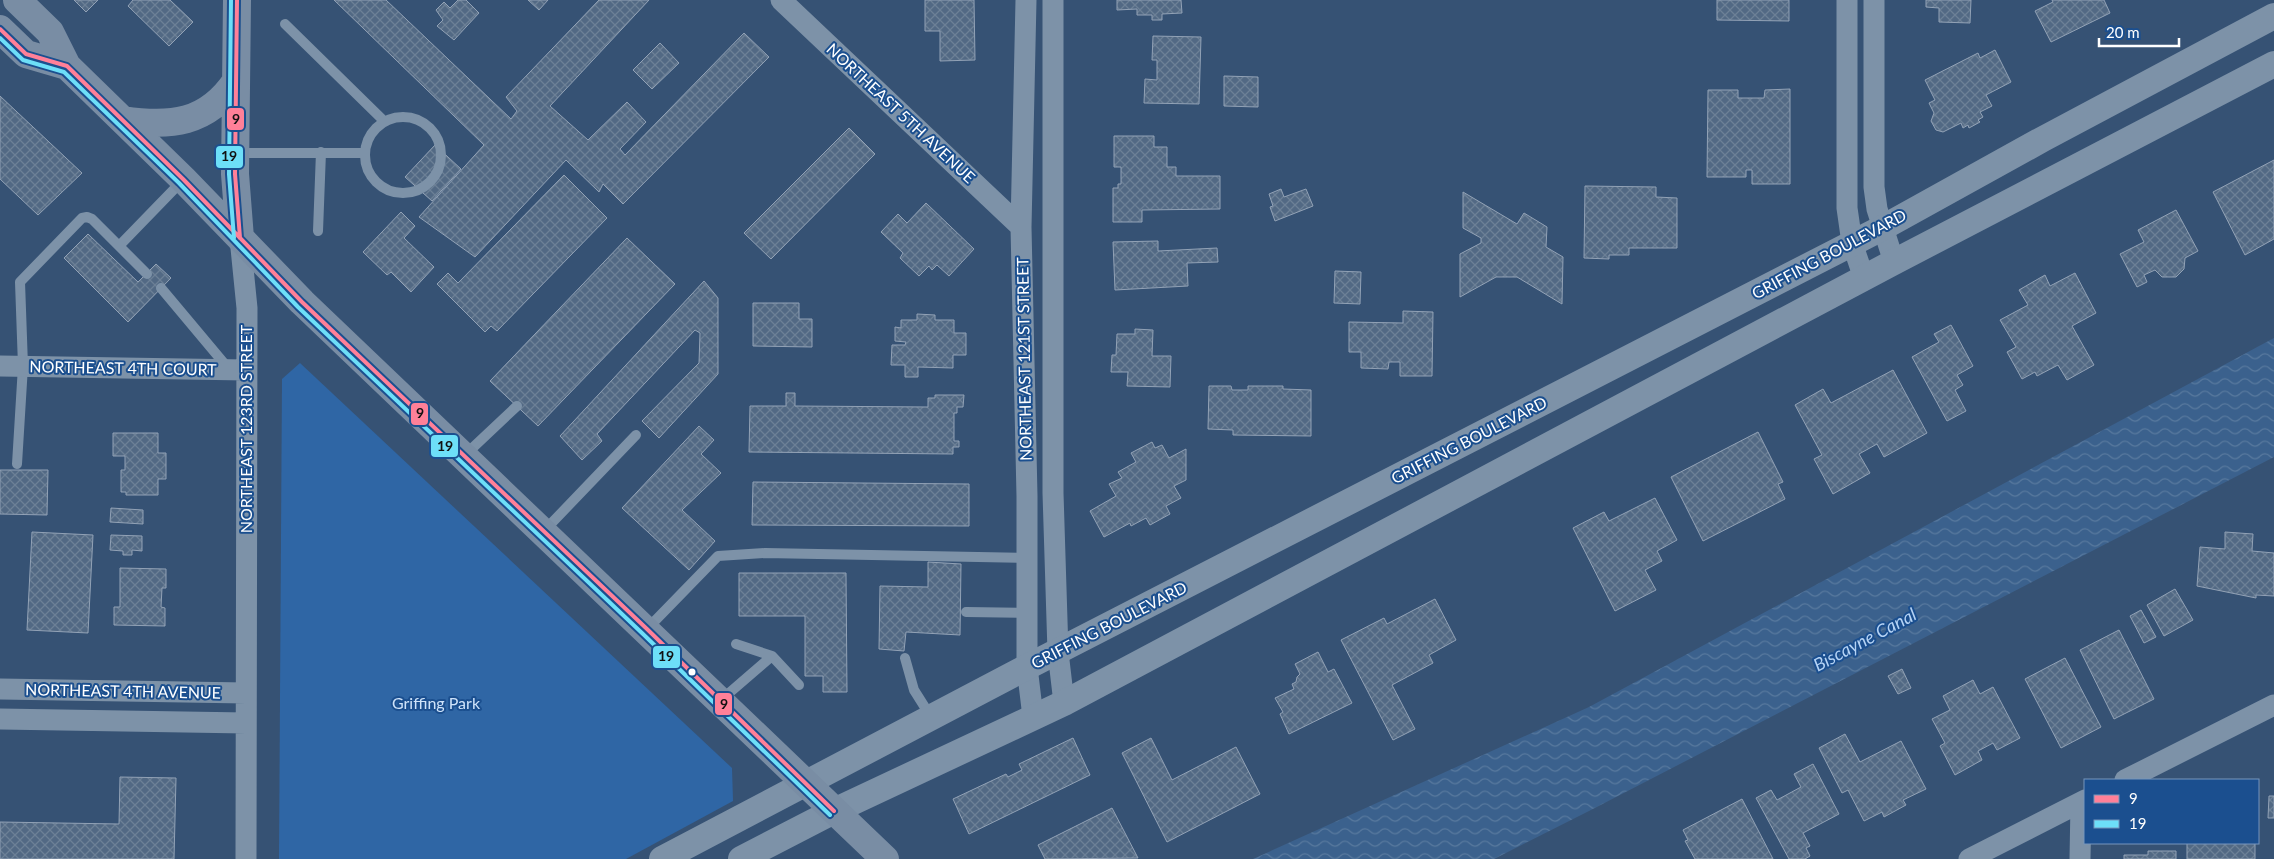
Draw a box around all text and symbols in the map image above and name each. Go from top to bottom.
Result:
scale bar [2099,15,2179,47]
text: 20 m [2106,23,2140,41]
street label: NORTHEAST 5TH AVENUE [823,39,979,186]
line badge: 9 [226,107,245,131]
text: 9 [232,110,240,127]
line badge: 19 [215,145,244,169]
text: 19 [221,147,237,164]
street label: GRIFFING BOULEVARD [1748,205,1909,302]
street label: NORTHEAST 121ST STREET [1012,256,1035,461]
street label: NORTHEAST 123RD STREET [236,324,255,533]
street label: NORTHEAST 4TH COURT [29,356,217,379]
street label: GRIFFING BOULEVARD [1388,392,1550,487]
line badge: 9 [410,402,429,426]
text: 9 [416,404,424,421]
line badge: 19 [430,434,459,458]
text: 19 [437,437,453,454]
street label: GRIFFING BOULEVARD [1028,577,1190,672]
water label: Biscayne Canal [1809,603,1920,675]
line badge: 19 [652,645,681,669]
text: 19 [658,647,674,664]
unlabelled marker [687,667,697,677]
street label: NORTHEAST 4TH AVENUE [25,679,221,702]
line badge: 9 [714,692,733,716]
park label: Griffing Park [392,693,481,712]
text: 9 [720,695,728,712]
legend [2084,779,2259,844]
text: 9 [2129,789,2138,807]
text: 19 [2129,814,2146,832]

